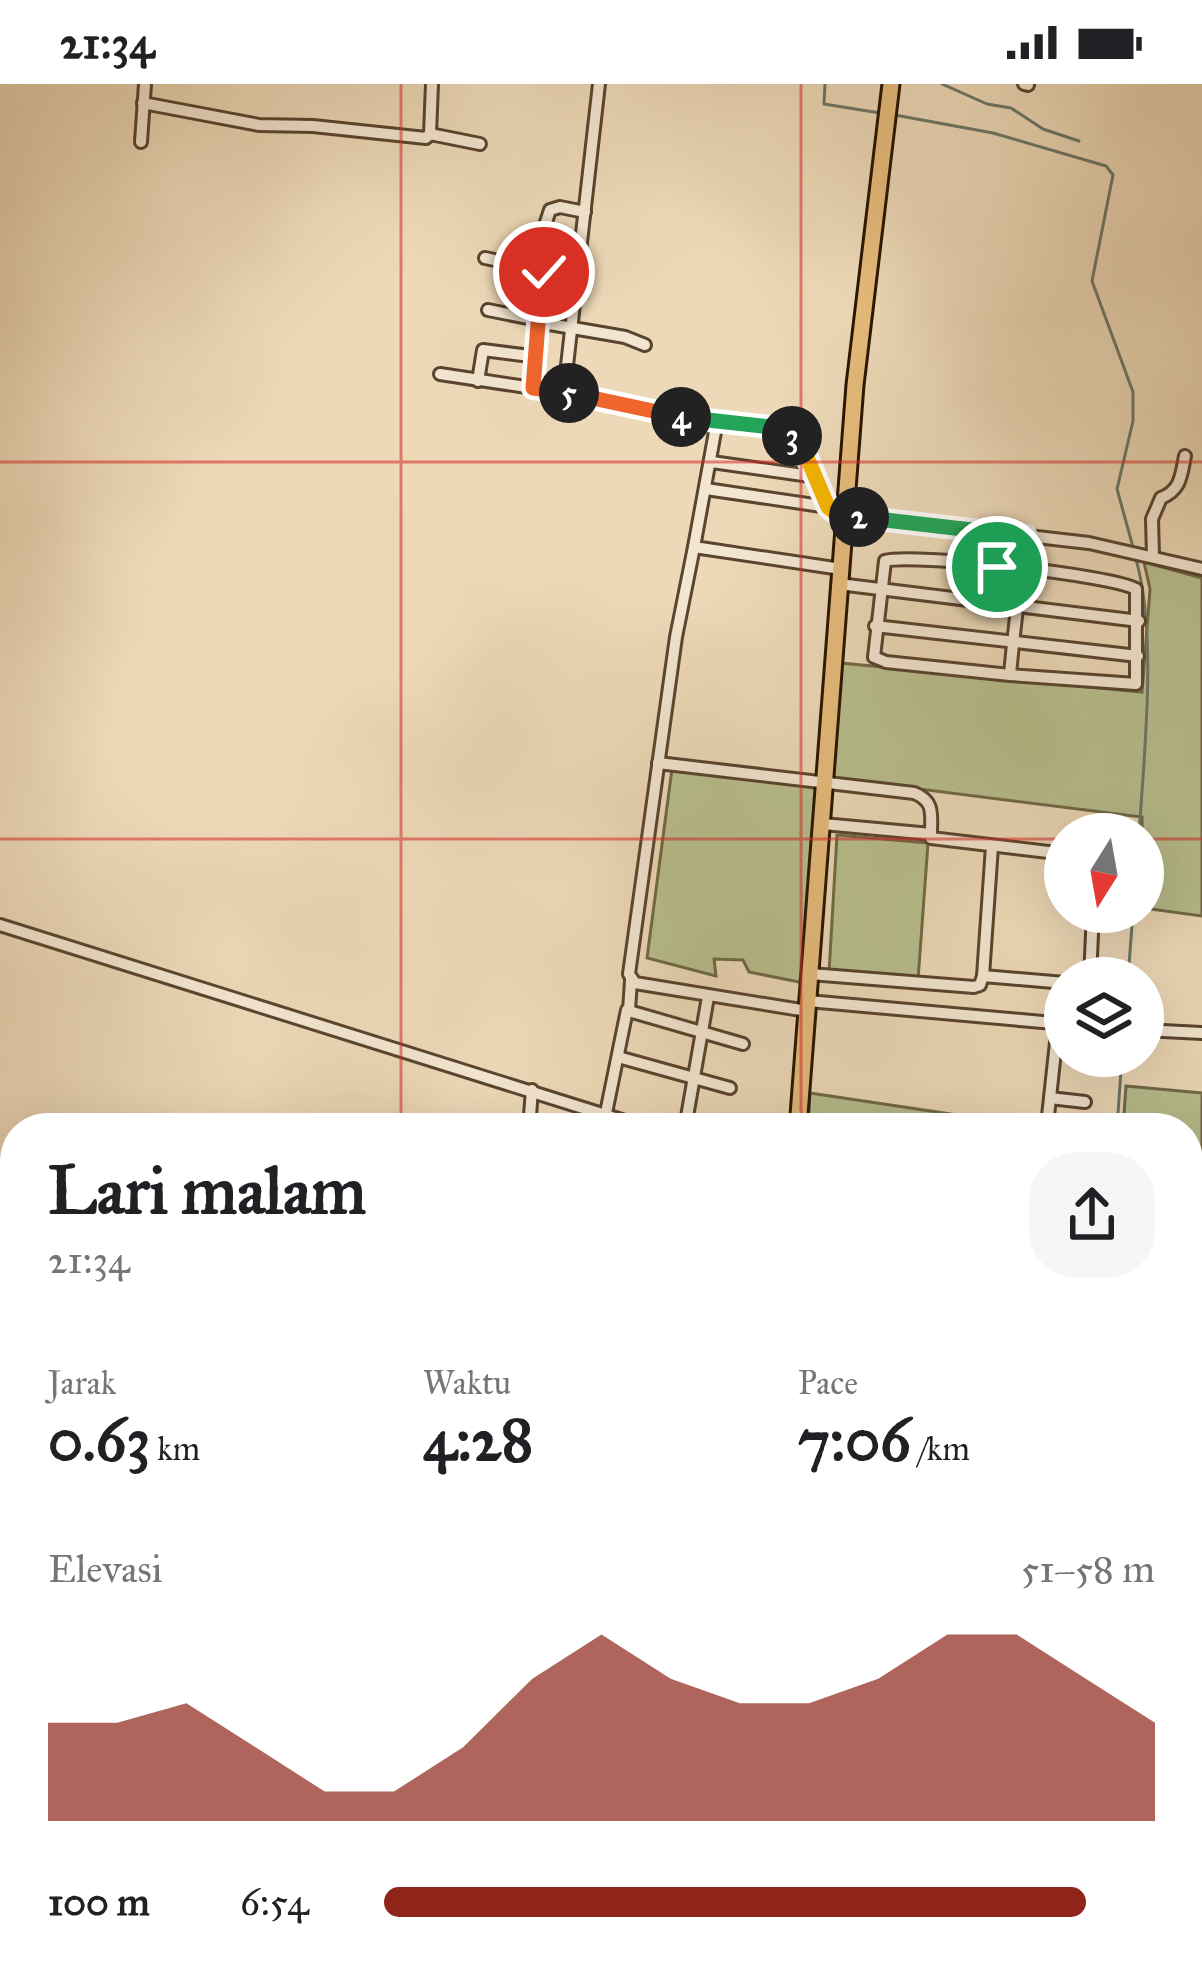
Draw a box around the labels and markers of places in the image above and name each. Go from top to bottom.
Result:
pin [493,221,595,323]
pin: 5 [539,363,599,423]
pin: 4 [651,387,711,447]
pin: 3 [762,406,822,466]
pin: 2 [829,487,889,547]
pin [946,516,1048,618]

